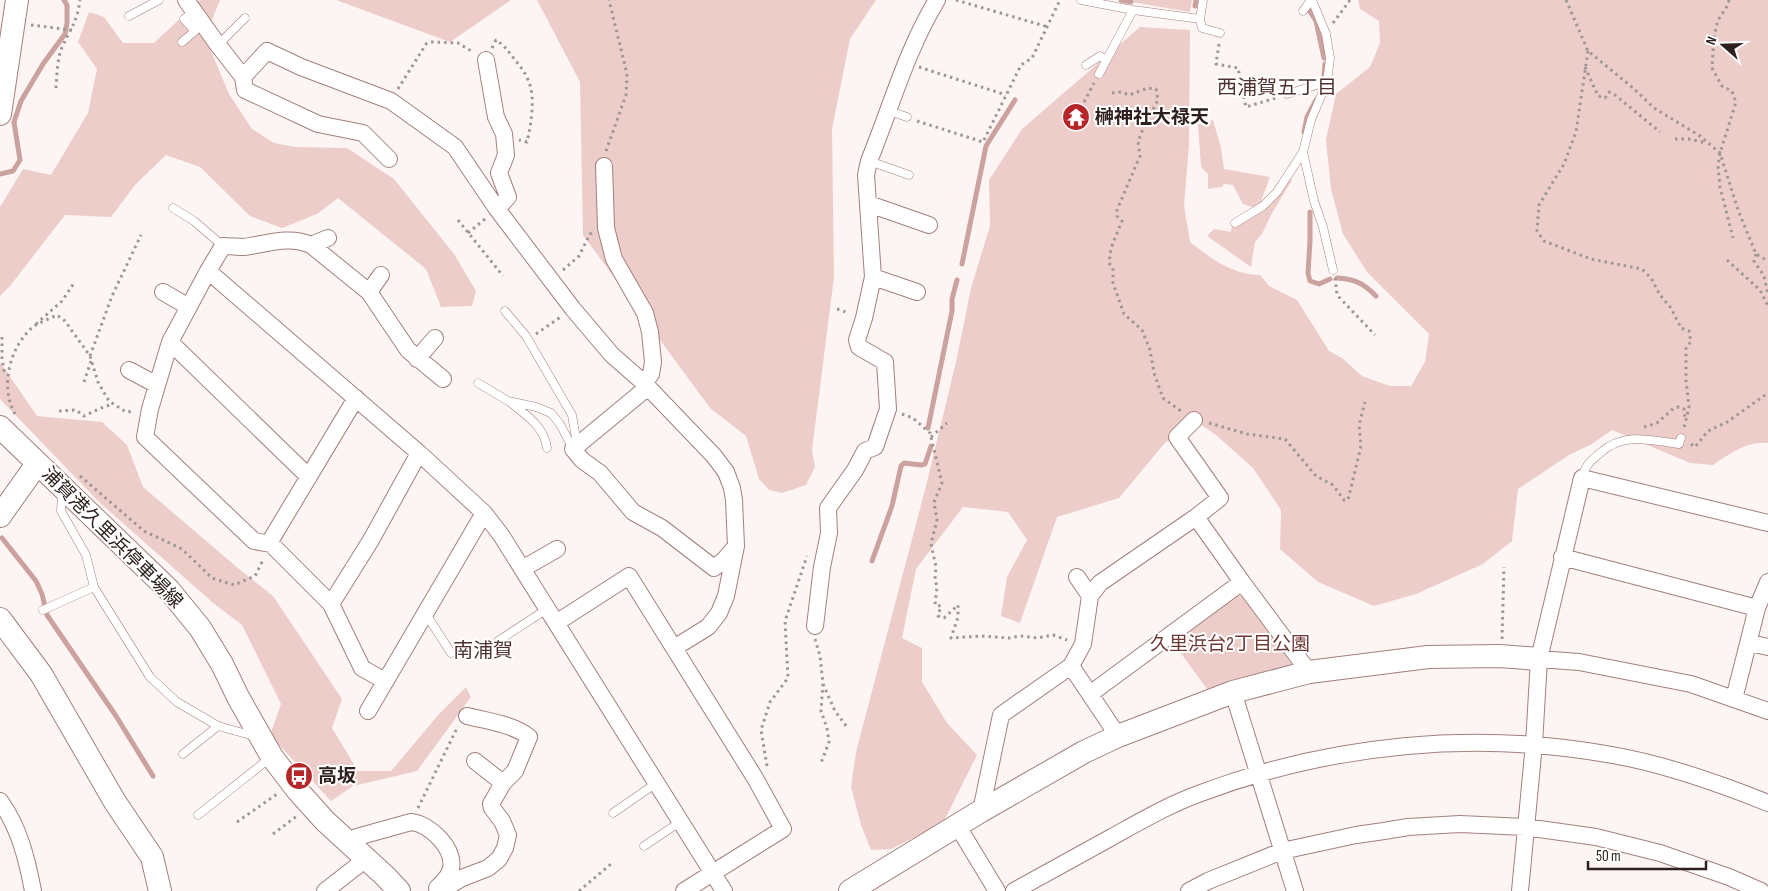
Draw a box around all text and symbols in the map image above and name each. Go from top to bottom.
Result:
north arrow [1698,20,1748,70]
text: N [1702,34,1721,47]
district label: 西浦賀五丁目 [1217,76,1337,100]
temple icon: 榊神社大禄天 [1061,102,1091,132]
place label: 榊神社大禄天 [1095,106,1209,129]
street label: 浦賀港久里浜停車場線 [37,463,187,613]
park label: 久里浜台2丁目公園 [1150,633,1310,656]
district label: 南浦賀 [453,639,513,663]
bus stop icon: 高坂 [284,761,314,791]
place label: 高坂 [318,765,356,788]
scale bar [1588,838,1706,870]
text: 50 m [1596,847,1621,866]

